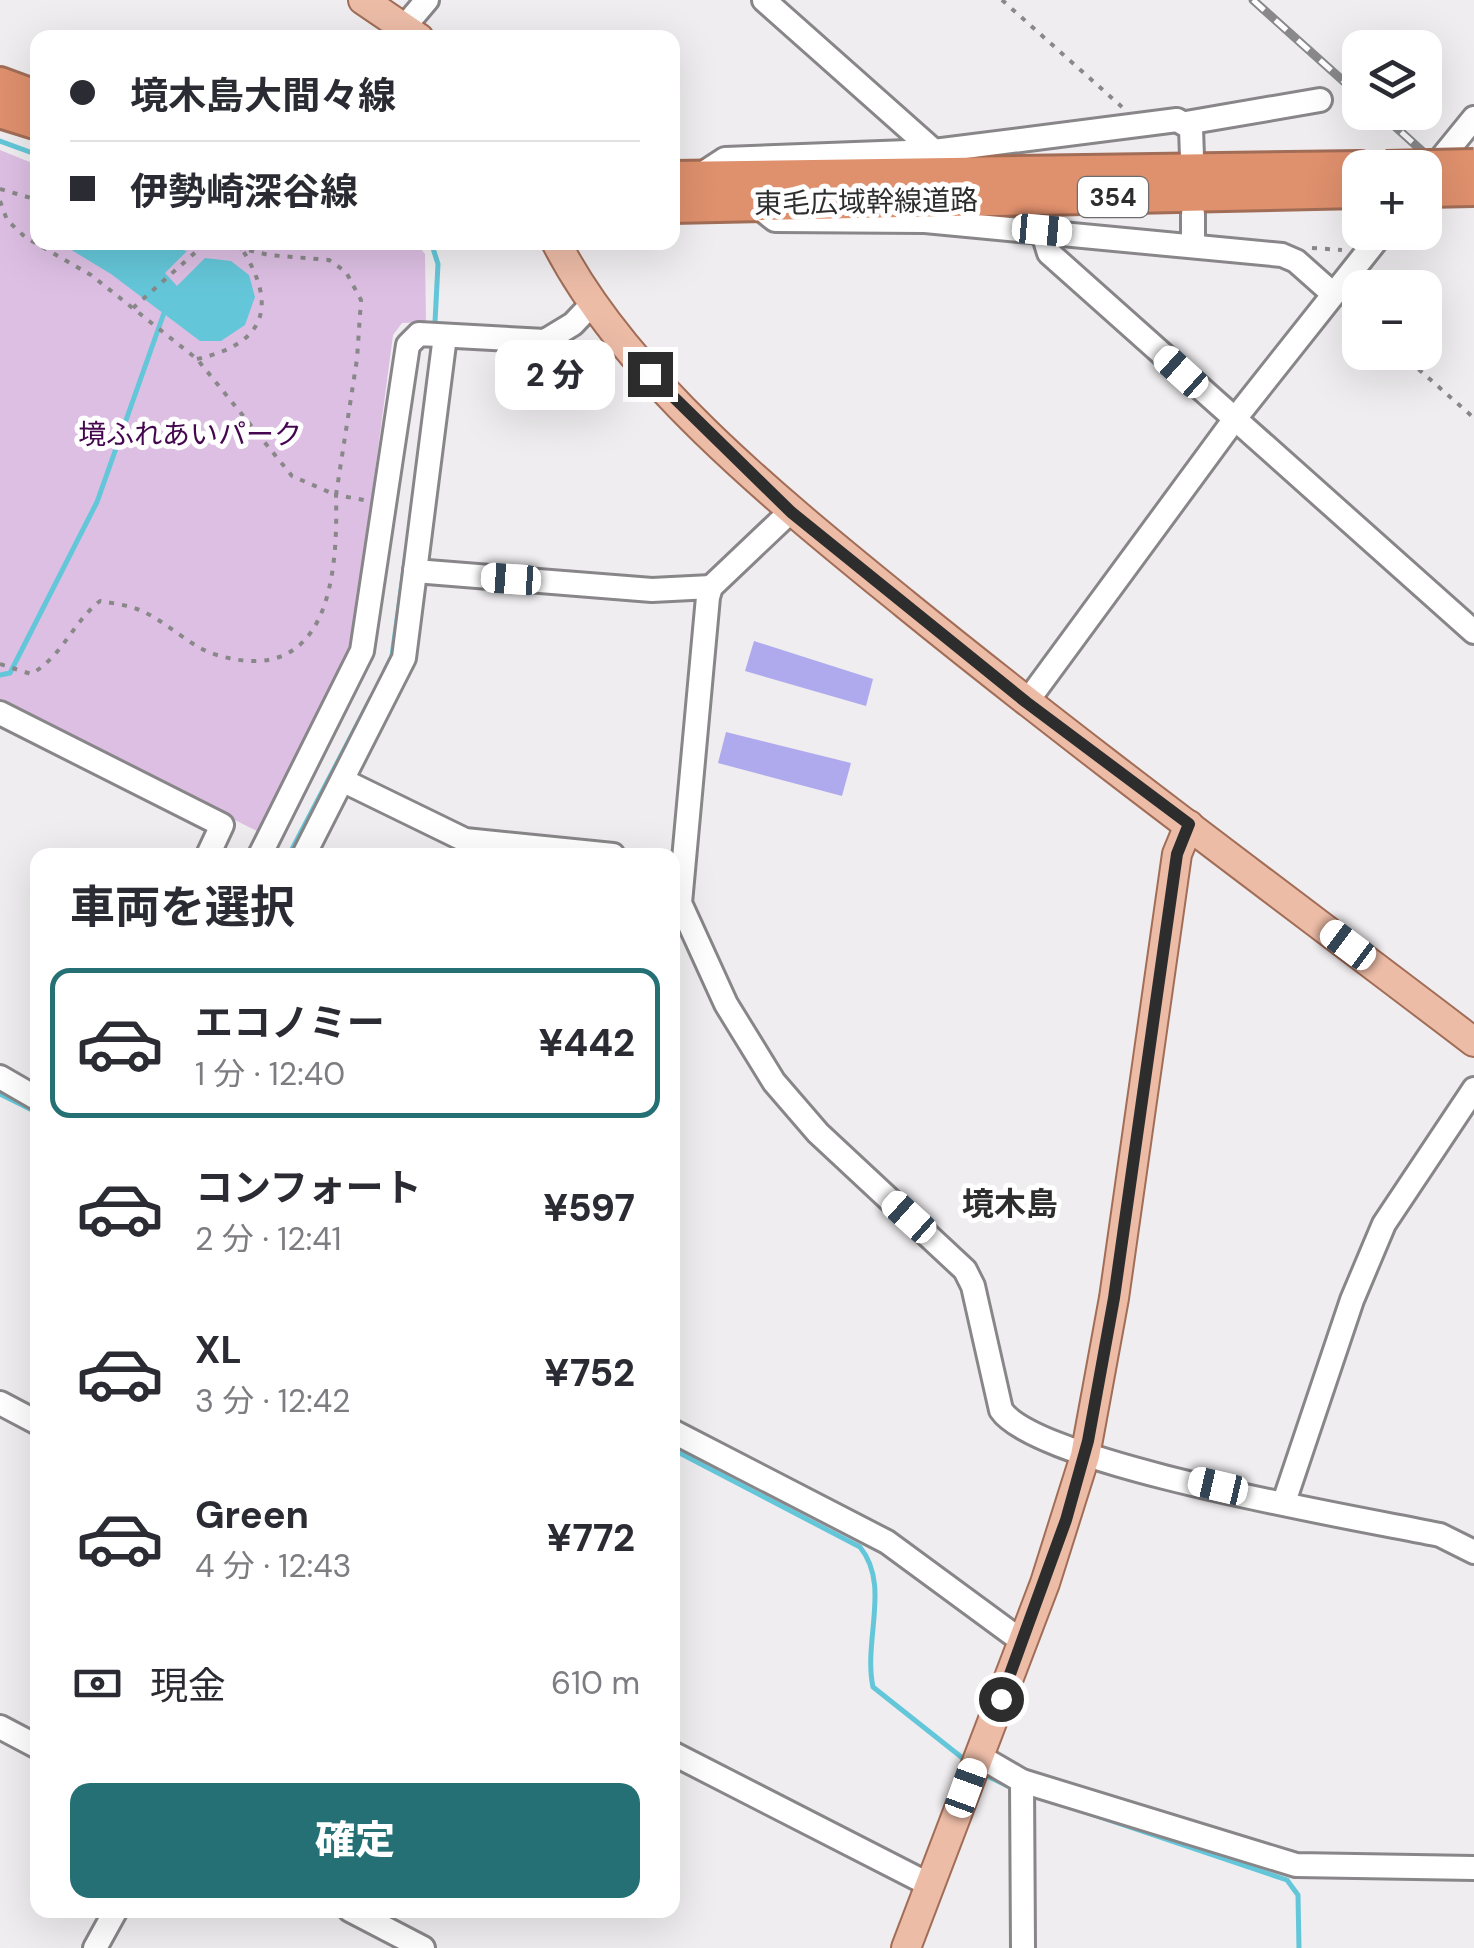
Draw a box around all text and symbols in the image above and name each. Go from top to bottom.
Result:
map controls [1342,30,1442,370]
button: layers [1342,30,1442,130]
text: 境木島大間々線 [130,71,396,121]
button: + [1342,150,1442,250]
text: 伊勢崎深谷線 [130,167,358,217]
road number: 354 [1078,177,1148,217]
street label: 東毛広域幹線道路 [754,182,978,222]
car [1011,212,1073,248]
button: − [1342,270,1442,370]
callout: 2 分 [495,339,615,409]
car [1149,341,1213,403]
route end [628,352,673,397]
text: 2 分 [526,354,584,396]
park label: 境ふれあいパーク [78,416,302,453]
car [480,562,542,596]
text: 車両を選択 [70,878,295,937]
car [1315,915,1381,975]
icon: car [75,998,165,1088]
text: エコノミー [195,998,385,1048]
text: ¥442 [538,1018,635,1068]
text: 1 分 · 12:40 [195,1053,345,1095]
icon: car [75,1163,165,1253]
text: コンフォート [195,1163,422,1213]
text: ¥597 [543,1183,635,1233]
district label: 境木島 [962,1183,1058,1225]
car [877,1186,941,1248]
text: 2 分 · 12:41 [195,1218,342,1260]
text: XL [195,1325,242,1375]
icon: car [75,1328,165,1418]
text: ¥752 [544,1348,635,1398]
text: 3 分 · 12:42 [195,1380,351,1422]
car [1185,1465,1251,1507]
text: Green [195,1490,309,1540]
icon: car [75,1493,165,1583]
text: ¥772 [547,1513,635,1563]
text: 4 分 · 12:43 [195,1545,352,1587]
icon: cash [70,1656,125,1711]
text: 現金 [150,1661,226,1711]
text: 610 m [551,1662,640,1704]
route start [979,1677,1024,1722]
car [942,1755,990,1821]
button: 確定 [70,1783,640,1898]

